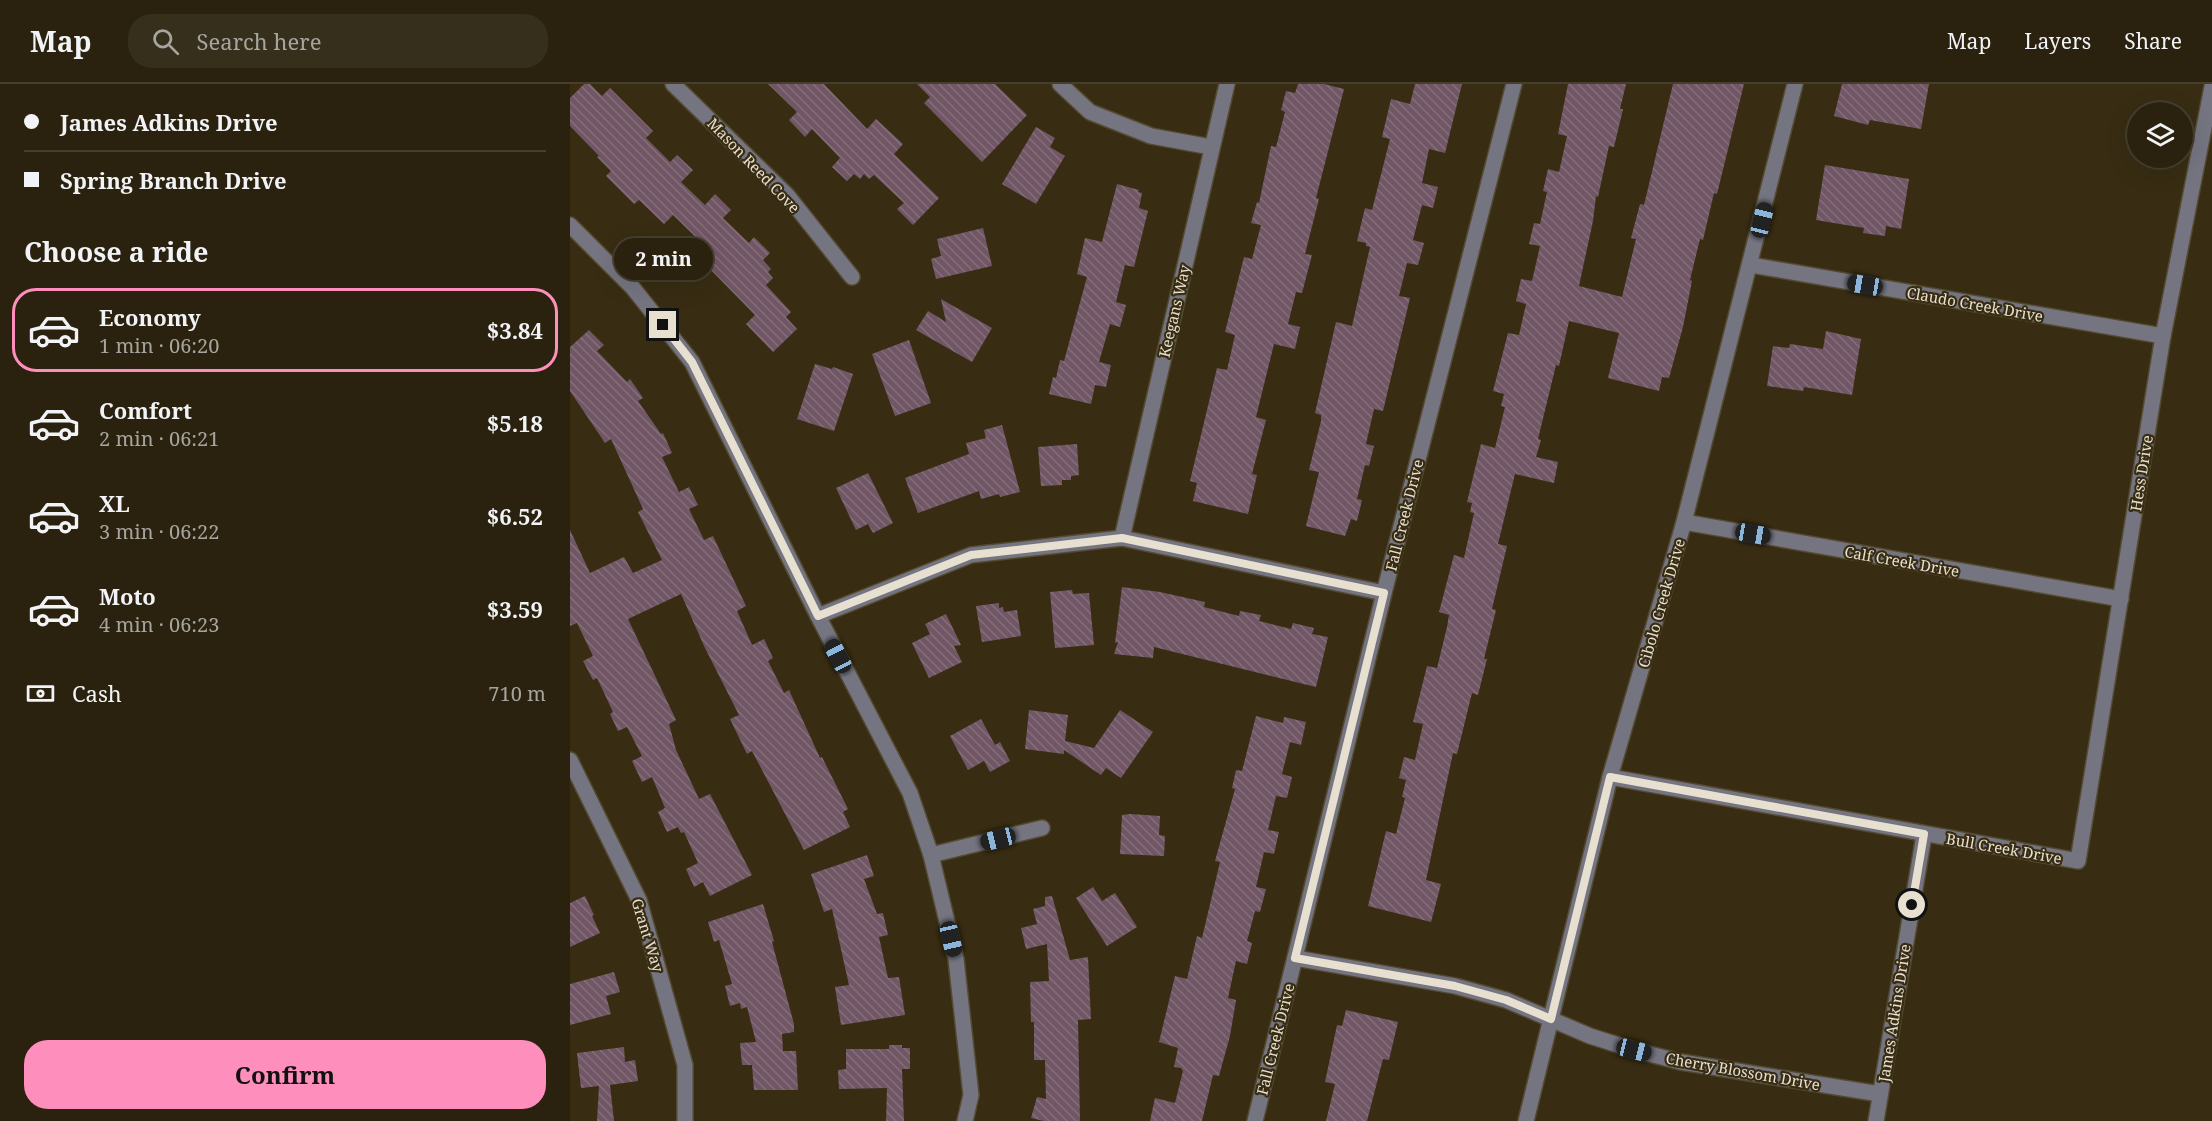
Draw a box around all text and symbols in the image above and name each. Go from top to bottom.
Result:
search box [128,14,548,68]
text: Map [30,22,92,60]
icon: search [149,25,182,58]
text: Search here [197,26,321,56]
text: Map [1947,27,1991,55]
text: Layers [2024,27,2091,55]
text: Share [2124,27,2182,55]
map controls [2127,102,2193,168]
button: layers [2127,102,2193,168]
text: James Adkins Drive [60,107,278,137]
street label: Mason Reed Cove [703,113,805,217]
text: Spring Branch Drive [60,165,287,195]
car [1749,200,1775,240]
text: Choose a ride [24,233,209,270]
callout: 2 min [614,238,712,280]
text: 2 min [635,245,692,272]
street label: Keegans Way [1154,262,1194,359]
car [1846,273,1884,297]
street label: Claudo Creek Drive [1905,282,2045,326]
text: Economy [99,302,201,332]
icon: car [27,303,81,357]
route end [649,311,676,338]
text: $3.84 [487,315,543,345]
text: 1 min · 06:20 [99,332,219,359]
text: Comfort [99,395,192,425]
icon: car [27,396,81,450]
text: $5.18 [487,408,543,438]
text: 2 min · 06:21 [99,425,219,452]
street label: Hess Drive [2125,433,2157,513]
street label: Fall Creek Drive [1380,457,1428,573]
text: XL [99,488,130,518]
icon: car [27,489,81,543]
text: $6.52 [487,501,543,531]
text: 3 min · 06:22 [99,518,219,545]
car [1734,522,1772,546]
street label: Cibolo Creek Drive [1633,536,1689,670]
street label: Calf Creek Drive [1843,541,1961,581]
text: Moto [99,581,156,611]
icon: car [27,582,81,636]
text: $3.59 [487,594,543,624]
text: 4 min · 06:23 [99,611,219,638]
car [822,636,854,676]
icon: cash [24,677,57,710]
text: Cash [72,678,122,708]
text: 710 m [488,680,546,707]
car [978,826,1018,852]
street label: Bull Creek Drive [1945,828,2063,868]
route start [1898,891,1925,918]
street label: Grant Way [627,896,669,975]
car [938,919,964,959]
street label: James Adkins Drive [1873,943,1915,1084]
street label: Fall Creek Drive [1251,981,1299,1097]
car [1614,1037,1654,1063]
button: Confirm [24,1040,546,1109]
street label: Cherry Blossom Drive [1664,1048,1822,1094]

